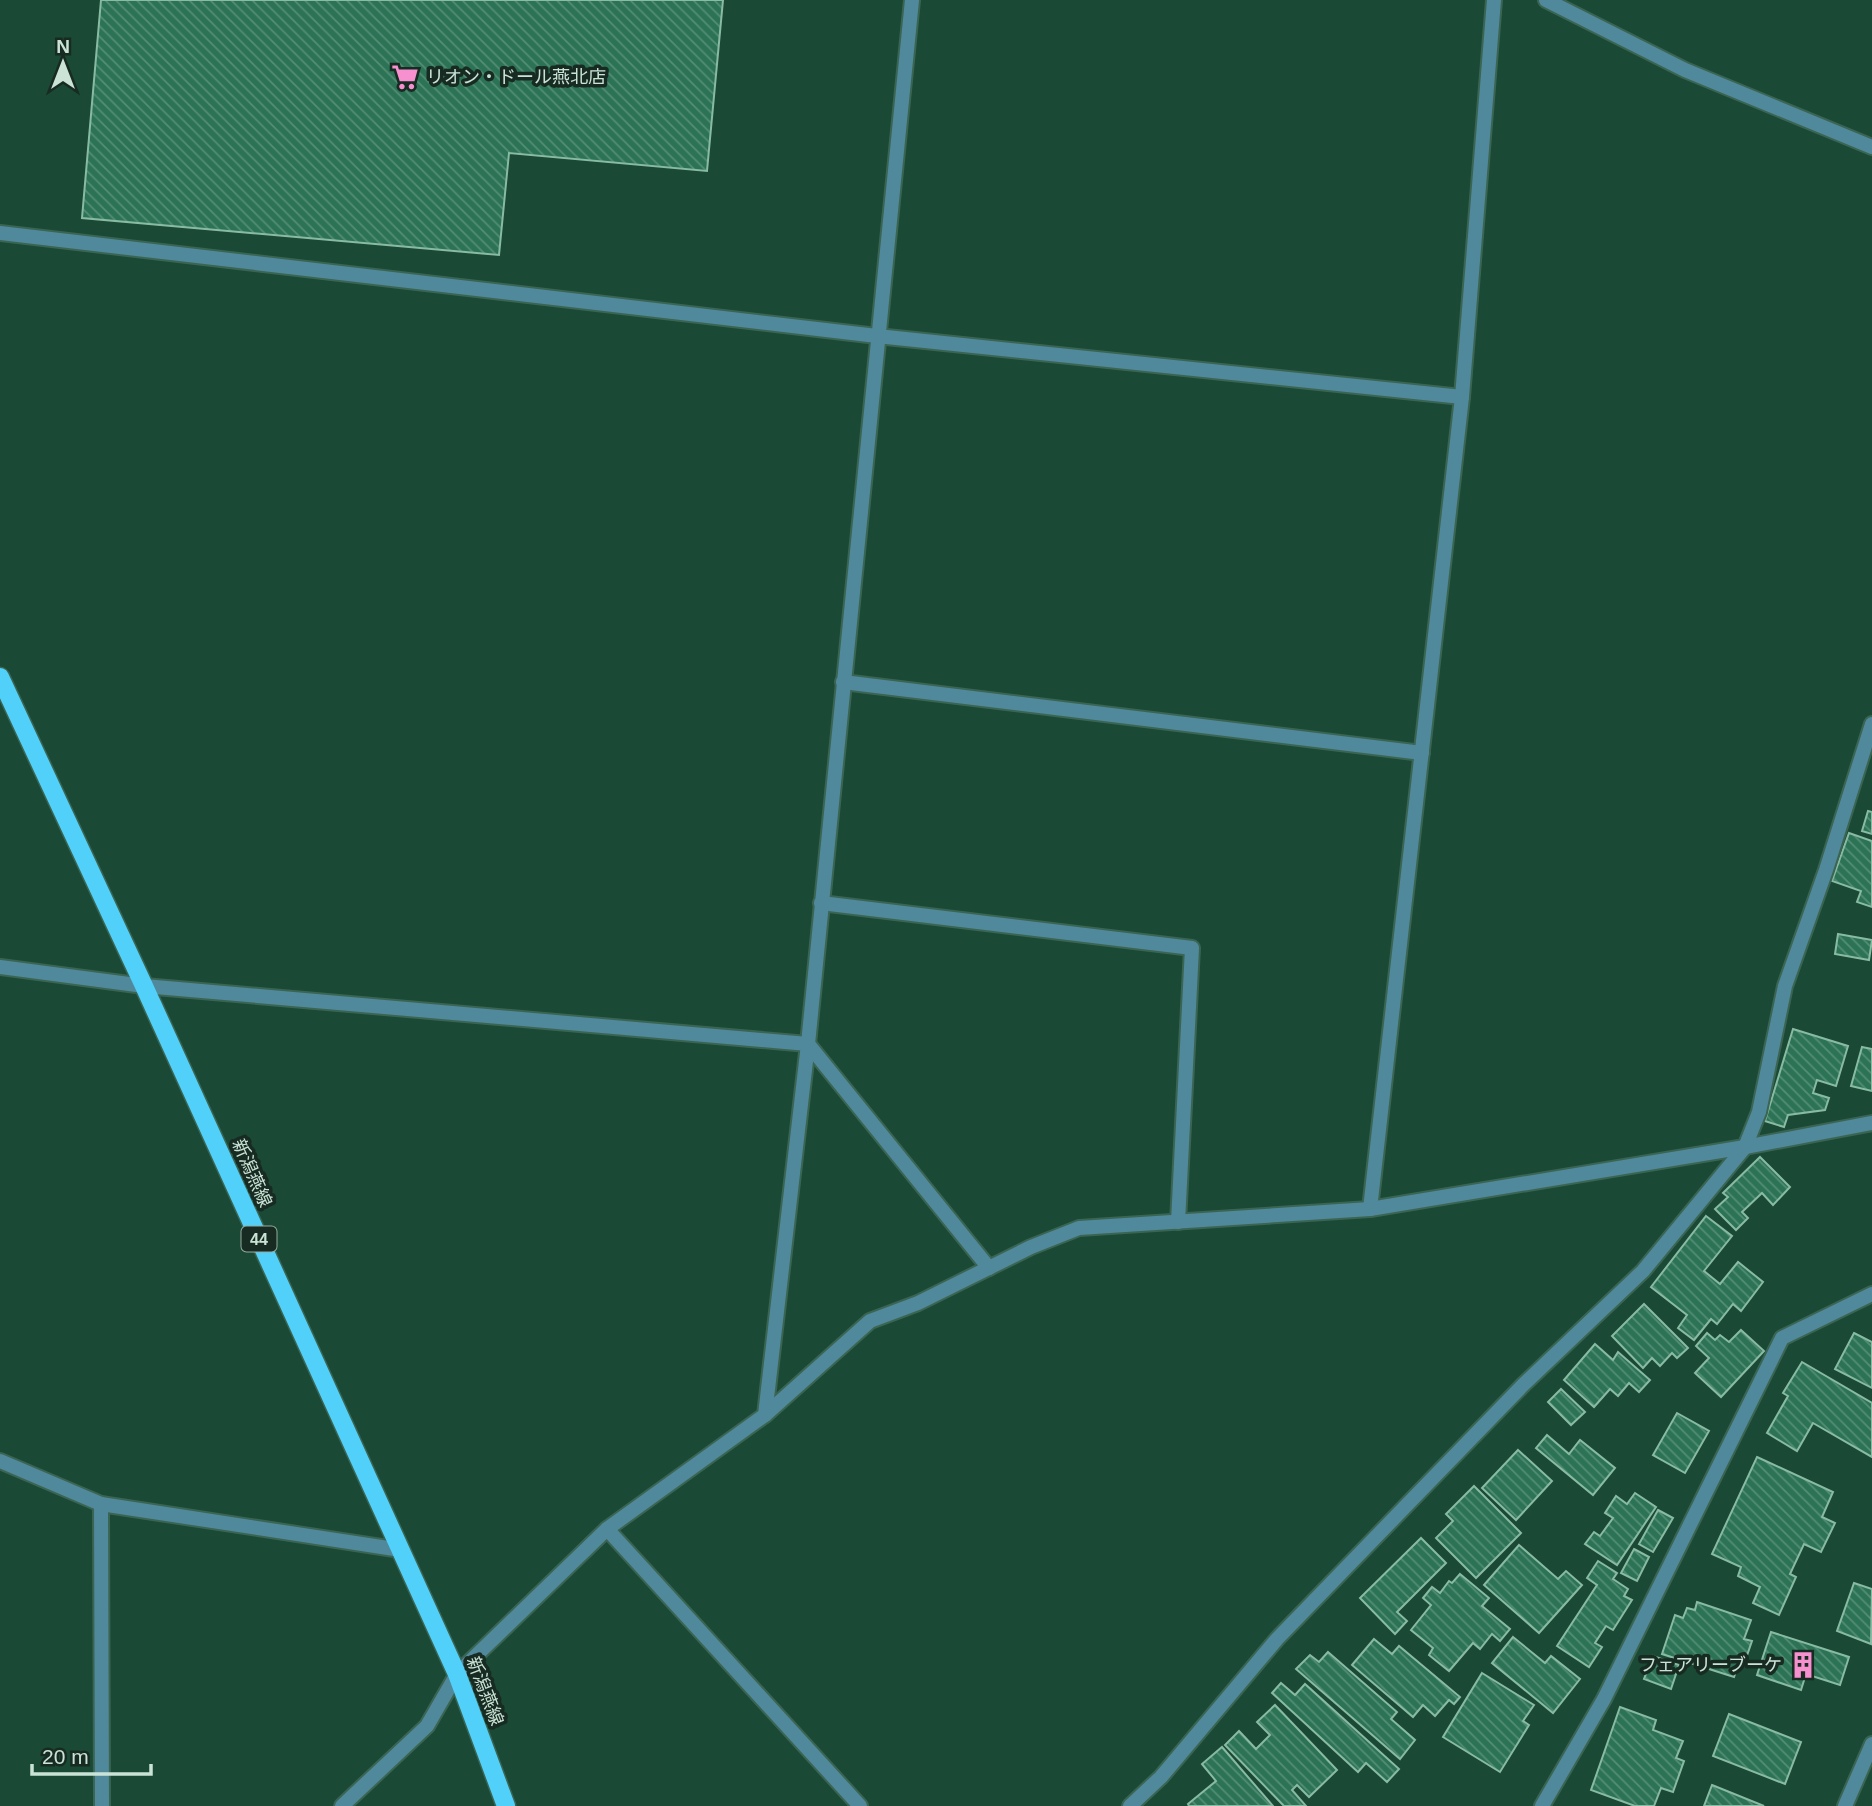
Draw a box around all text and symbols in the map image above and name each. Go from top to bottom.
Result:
north arrow [28,28,98,98]
text: N [56,36,70,57]
supermarket icon: リオン・ドール燕北店 [390,62,420,92]
place label: リオン・ドール燕北店 [426,67,606,87]
street label: 新潟燕線 [228,1136,276,1210]
road number: 44 [242,1226,276,1252]
building icon: フェアリーブーケ [1788,1650,1818,1680]
street label: 新潟燕線 [463,1654,507,1728]
place label: フェアリーブーケ [1639,1655,1782,1675]
scale bar [32,1732,150,1776]
text: 20 m [42,1745,89,1768]

